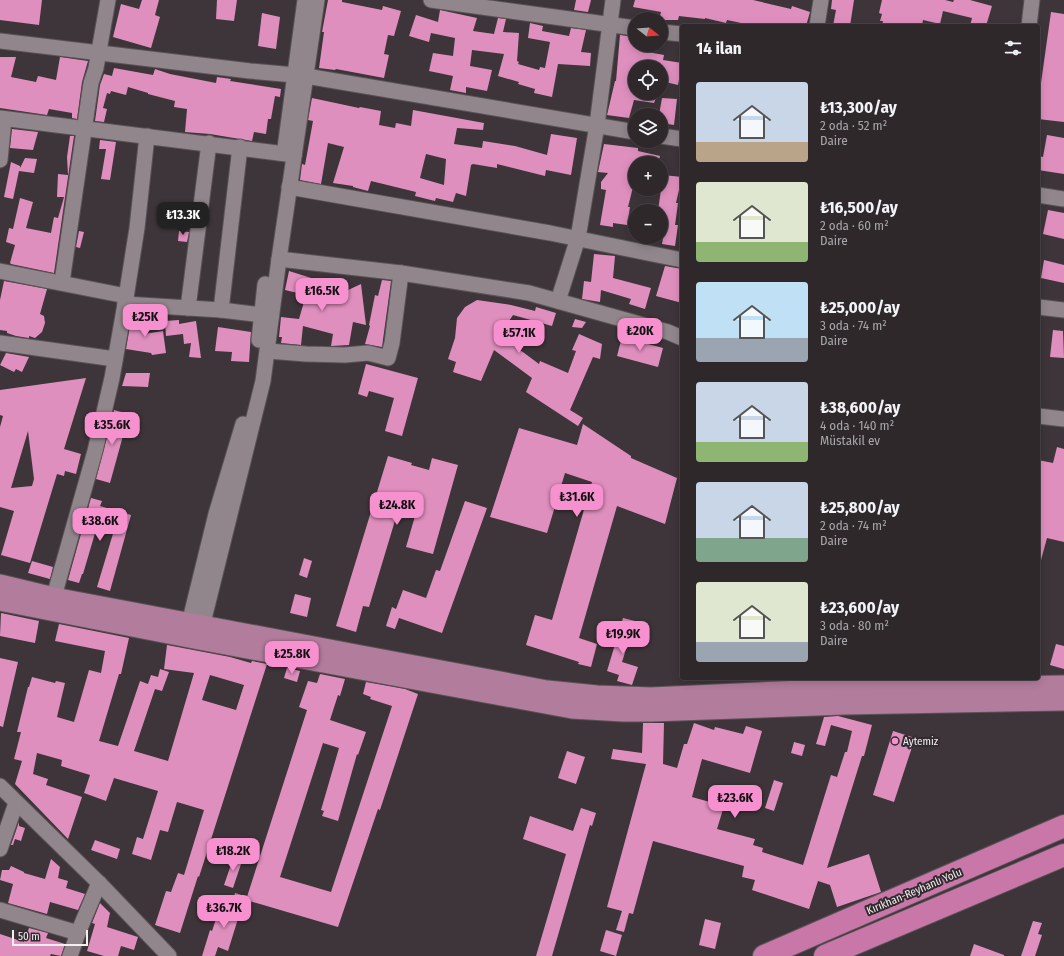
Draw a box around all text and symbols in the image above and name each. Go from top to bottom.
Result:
north arrow [628,12,668,52]
map controls [628,12,668,244]
icon: filters [1002,37,1024,59]
text: 14 ilan [696,38,742,59]
button: locate [628,60,668,100]
text: ₺13,300/ay [820,97,897,118]
icon: home [728,98,776,146]
button: layers [628,108,668,148]
text: 2 oda · 52 m² [820,118,887,133]
text: Daire [820,133,848,148]
button: + [628,156,668,196]
text: ₺16,500/ay [820,197,898,218]
icon: home [728,198,776,246]
pin: ₺13.3K [150,202,216,236]
button: − [628,204,668,244]
text: ₺13.3K [166,207,200,222]
text: 2 oda · 60 m² [820,218,889,233]
text: Daire [820,233,848,248]
pin: ₺16.5K [289,278,355,312]
text: ₺16.5K [305,283,340,298]
text: ₺25,000/ay [820,297,900,318]
icon: home [728,298,776,346]
pin: ₺25K [121,304,169,338]
text: ₺25K [132,309,158,324]
pin: ₺20K [616,318,664,352]
text: 3 oda · 74 m² [820,318,887,333]
pin: ₺57.1K [486,320,552,354]
text: ₺20K [626,323,654,338]
text: ₺57.1K [503,325,535,340]
text: Daire [820,333,848,348]
text: ₺38,600/ay [820,397,900,418]
icon: home [728,398,776,446]
pin: ₺35.6K [79,412,145,446]
text: ₺35.6K [94,417,130,432]
text: 4 oda · 140 m² [820,418,894,433]
text: Müstakil ev [820,433,880,448]
pin: ₺31.6K [544,484,610,518]
text: ₺31.6K [559,489,595,504]
pin: ₺24.8K [364,492,430,526]
text: ₺24.8K [379,497,415,512]
text: ₺25,800/ay [820,497,900,518]
icon: home [728,498,776,546]
pin: ₺38.6K [67,508,133,542]
text: ₺38.6K [82,513,119,528]
text: 2 oda · 74 m² [820,518,887,533]
text: Daire [820,533,848,548]
text: ₺23,600/ay [820,597,899,618]
icon: home [728,598,776,646]
text: 3 oda · 80 m² [820,618,889,633]
pin: ₺19.9K [590,621,656,655]
text: ₺19.9K [606,626,640,641]
text: Daire [820,633,848,648]
pin: ₺25.8K [259,641,325,675]
text: ₺25.8K [274,646,310,661]
place label: Aytemiz [903,735,939,748]
marker: Aytemiz [890,736,900,746]
pin: ₺23.6K [702,785,768,819]
text: ₺23.6K [717,790,753,805]
pin: ₺18.2K [200,838,266,872]
text: ₺18.2K [216,843,250,858]
street label: Kırıkhan-Reyhanlı Yolu [865,866,964,917]
pin: ₺36.7K [191,895,257,929]
text: ₺36.7K [206,900,242,915]
scale bar [12,928,88,947]
text: 50 m [18,930,40,943]

